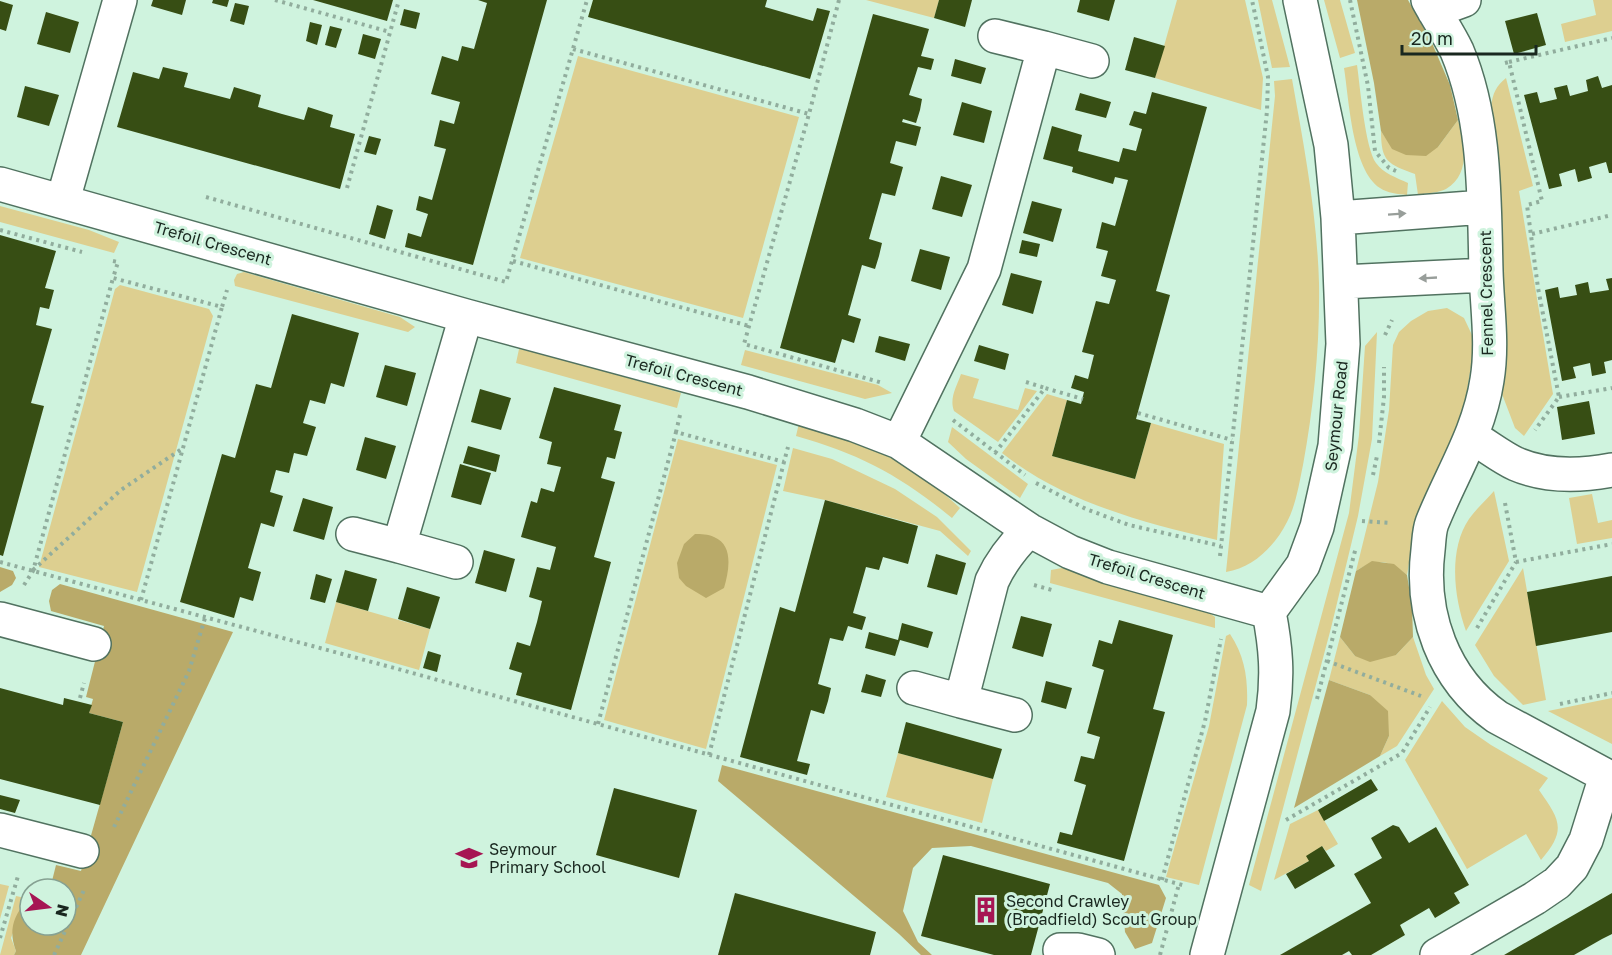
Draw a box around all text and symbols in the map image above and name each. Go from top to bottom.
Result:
scale bar [1402,18,1536,56]
text: 20 m [1411,27,1453,49]
one-way arrow [1387,209,1406,219]
street label: Trefoil Crescent [152,217,274,269]
street label: Fennel Crescent [1475,230,1497,356]
one-way arrow [1418,273,1437,282]
street label: Trefoil Crescent [623,350,745,400]
street label: Seymour Road [1320,360,1352,472]
street label: Trefoil Crescent [1086,549,1208,603]
place label: Seymour Primary School [489,839,606,877]
school or university icon: Seymour Primary School [454,843,484,873]
north arrow [18,877,78,937]
place label: Second Crawley (Broadfield) Scout Group [1006,891,1197,929]
building icon: Second Crawley (Broadfield) Scout Group [971,895,1001,925]
text: N [51,902,74,919]

